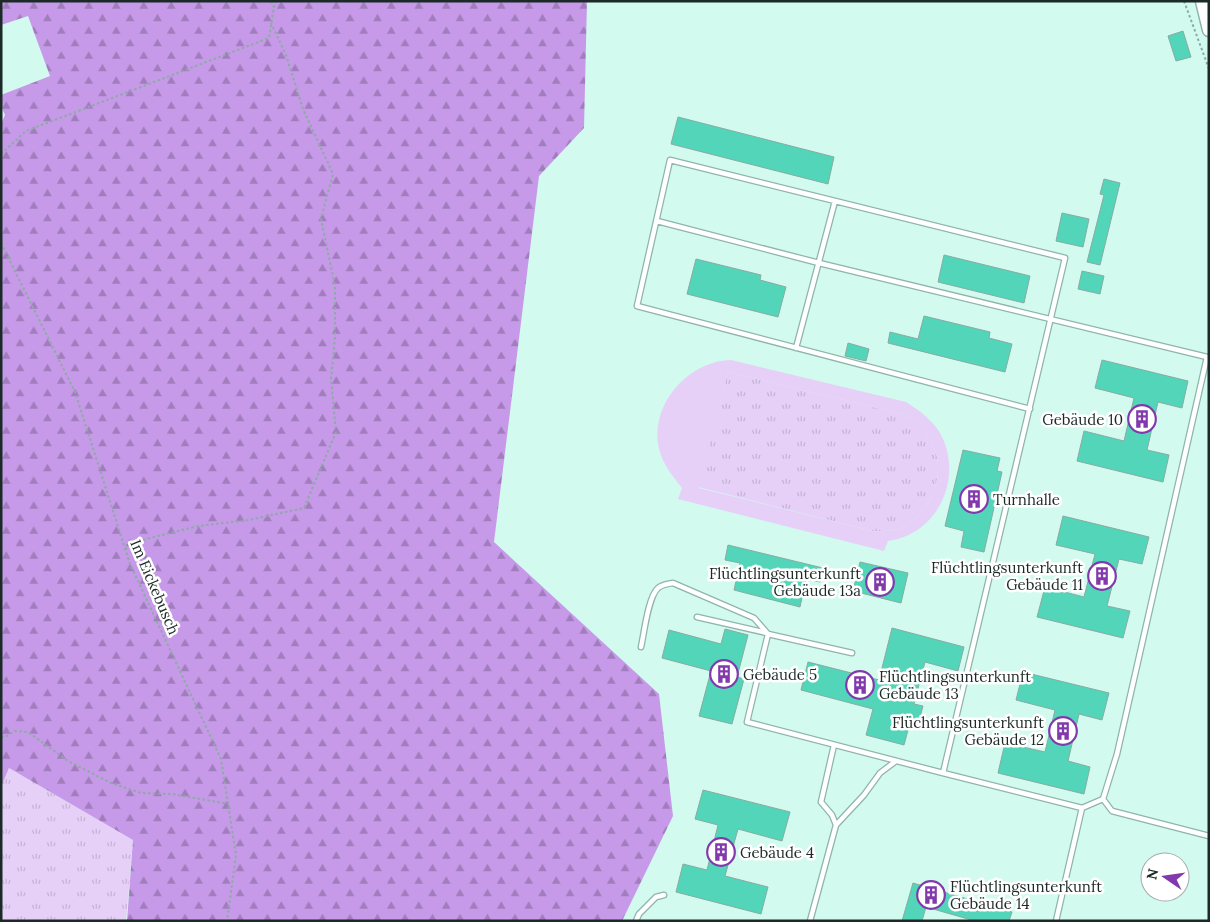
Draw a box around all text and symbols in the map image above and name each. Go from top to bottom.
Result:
building icon: Gebäude 10 [1127,404,1157,434]
place label: Gebäude 10 [1042,410,1123,429]
building icon: Turnhalle [959,484,989,514]
place label: Turnhalle [993,490,1060,509]
street label: Im Eickebusch [126,537,184,637]
place label: Flüchtlingsunterkunft Gebäude 11 [931,558,1083,594]
building icon: Flüchtlingsunterkunft Gebäude 11 [1087,561,1117,591]
place label: Flüchtlingsunterkunft Gebäude 13a [709,564,861,600]
building icon: Flüchtlingsunterkunft Gebäude 13a [865,567,895,597]
building icon: Gebäude 5 [709,659,739,689]
place label: Gebäude 5 [743,665,817,684]
place label: Flüchtlingsunterkunft Gebäude 13 [879,667,1031,703]
building icon: Flüchtlingsunterkunft Gebäude 13 [845,670,875,700]
place label: Flüchtlingsunterkunft Gebäude 12 [892,713,1044,749]
building icon: Flüchtlingsunterkunft Gebäude 12 [1048,716,1078,746]
building icon: Gebäude 4 [706,837,736,867]
place label: Gebäude 4 [740,843,814,862]
north arrow [1140,852,1190,902]
text: N [1142,867,1162,881]
place label: Flüchtlingsunterkunft Gebäude 14 [950,877,1102,913]
building icon: Flüchtlingsunterkunft Gebäude 14 [916,880,946,910]

